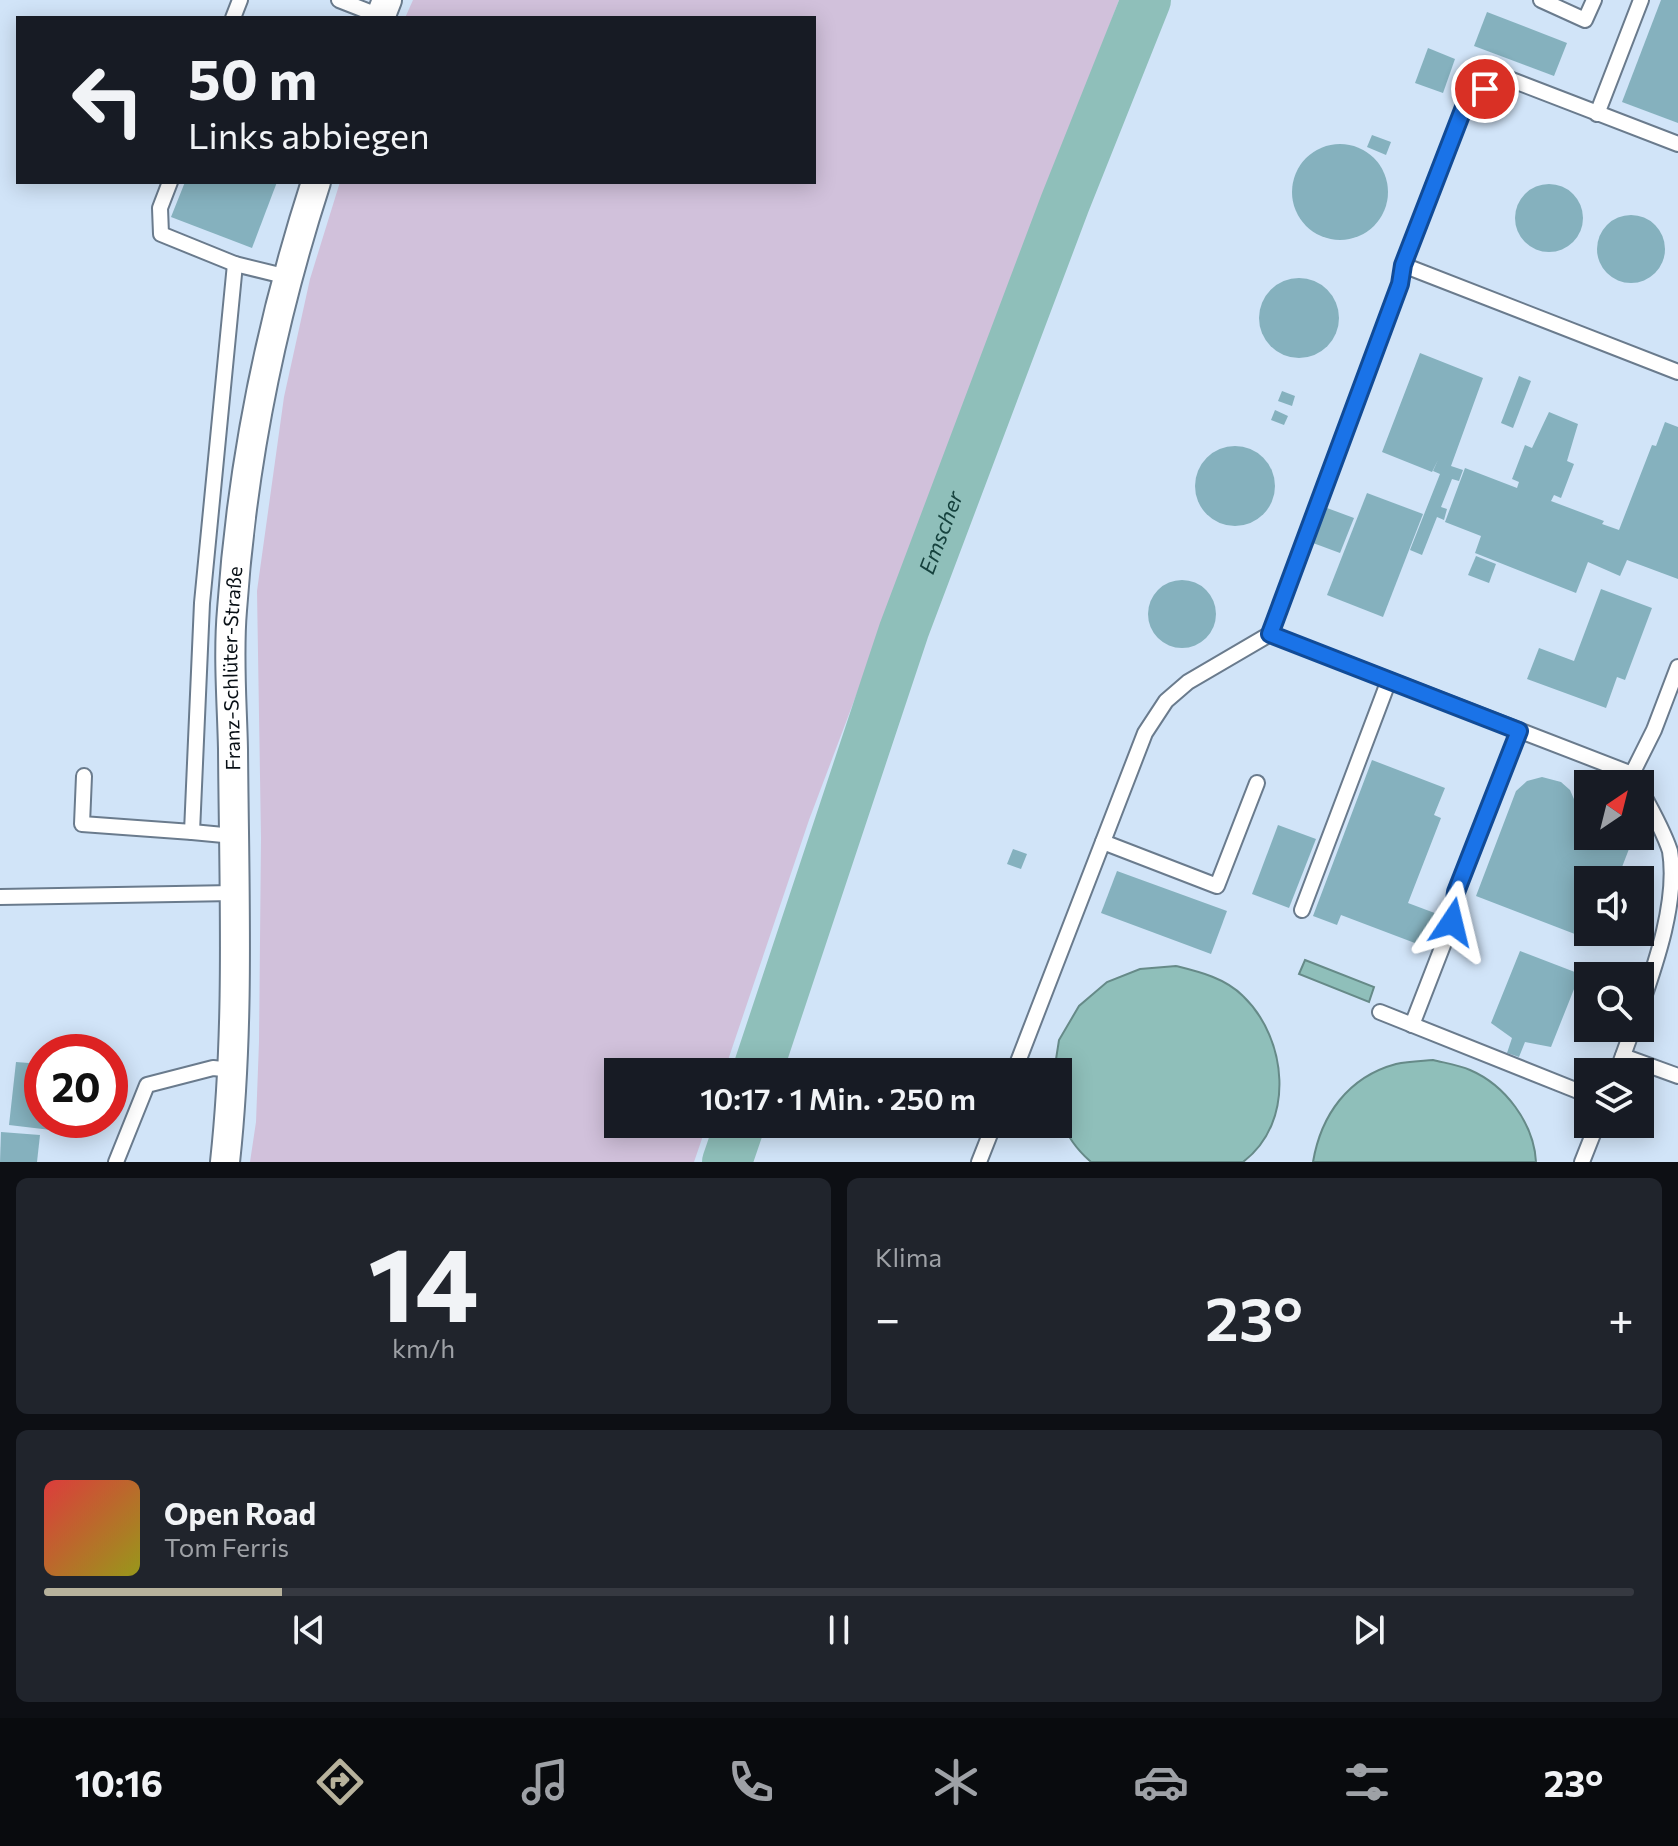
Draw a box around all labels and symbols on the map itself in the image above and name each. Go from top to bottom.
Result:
pin [1451,55,1519,123]
water label: Emscher [912,486,969,577]
street label: Franz-Schlüter-Straße [217,565,247,771]
north arrow [1574,770,1654,850]
position arrow [1410,880,1494,964]
speed limit sign: 20 [24,1034,128,1138]

